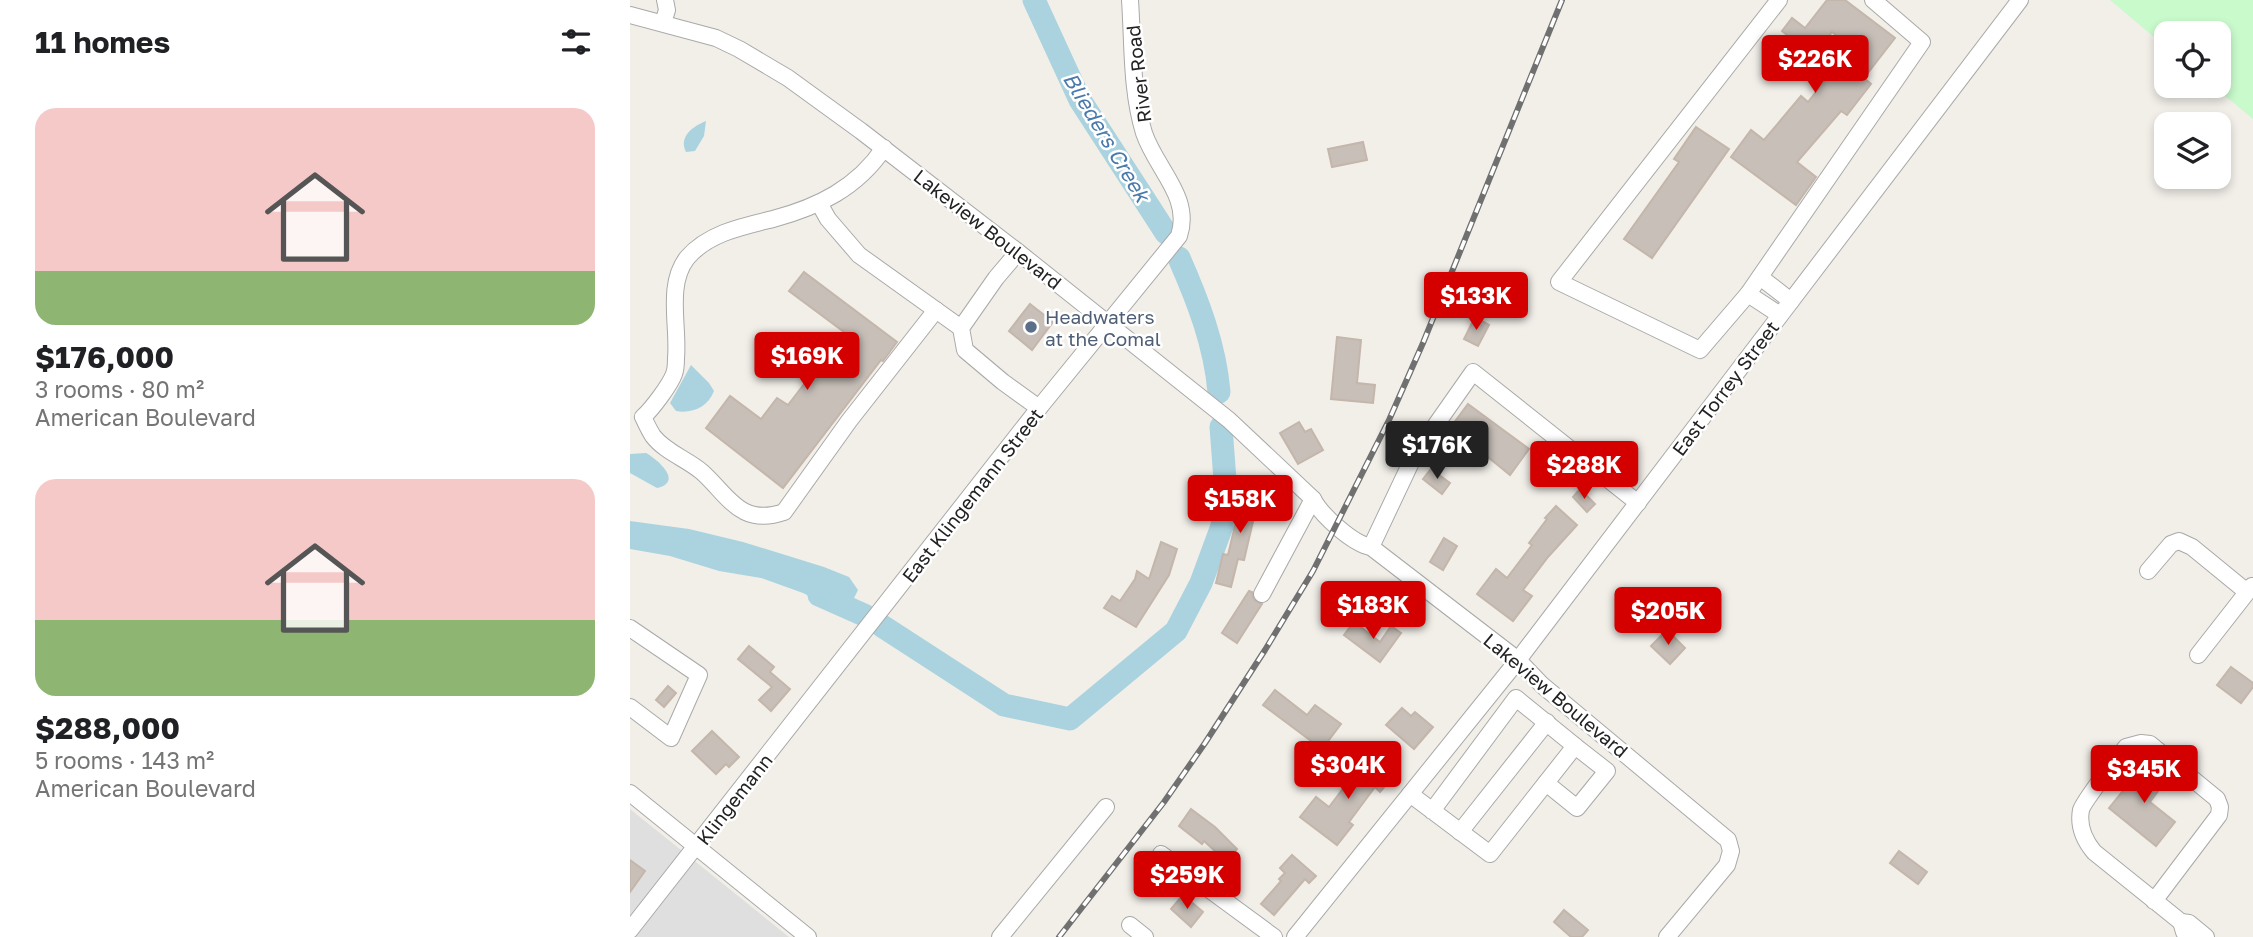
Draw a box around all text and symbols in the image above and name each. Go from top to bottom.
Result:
map controls [2154,21,2231,189]
button: locate [2154,21,2231,98]
icon: filters [557,23,595,61]
text: 11 homes [35,24,170,60]
street label: River Road [1121,24,1155,124]
pin: $226K [1766,36,1864,95]
text: $226K [1778,44,1852,72]
water label: Blieders Creek [1058,67,1157,208]
button: layers [2154,112,2231,189]
icon: home [252,154,378,280]
street label: Lakeview Boulevard [909,164,1067,294]
pin: $133K [1427,272,1525,332]
text: $133K [1440,281,1512,309]
place label: Headwaters at the Comal [1045,305,1161,350]
street label: East Torrey Street [1667,316,1783,460]
marker: Headwaters at the Comal [1023,319,1039,335]
pin: $169K [758,332,856,392]
text: $176,000 [35,339,174,375]
text: $169K [770,341,844,369]
text: 3 rooms · 80 m² [35,375,204,403]
text: American Boulevard [35,403,256,431]
street label: East Klingemann Street [897,403,1047,587]
pin: $176K [1388,421,1486,481]
text: $176K [1401,430,1473,458]
pin: $288K [1535,442,1633,501]
text: $288K [1546,450,1622,478]
pin: $158K [1191,476,1289,535]
text: $158K [1204,484,1276,512]
icon: home [252,525,378,651]
pin: $183K [1324,582,1422,641]
pin: $205K [1619,588,1717,647]
text: $183K [1337,590,1409,618]
text: $205K [1630,596,1706,624]
street label: Lakeview Boulevard [1479,628,1633,762]
text: $288,000 [35,710,180,746]
pin: $304K [1299,742,1397,801]
text: 5 rooms · 143 m² [35,746,214,774]
pin: $345K [2095,746,2193,805]
street label: Klingemann [691,749,777,849]
text: $304K [1310,750,1386,778]
text: $345K [2107,754,2181,782]
text: American Boulevard [35,774,256,802]
pin: $259K [1138,852,1236,911]
text: $259K [1150,860,1224,888]

